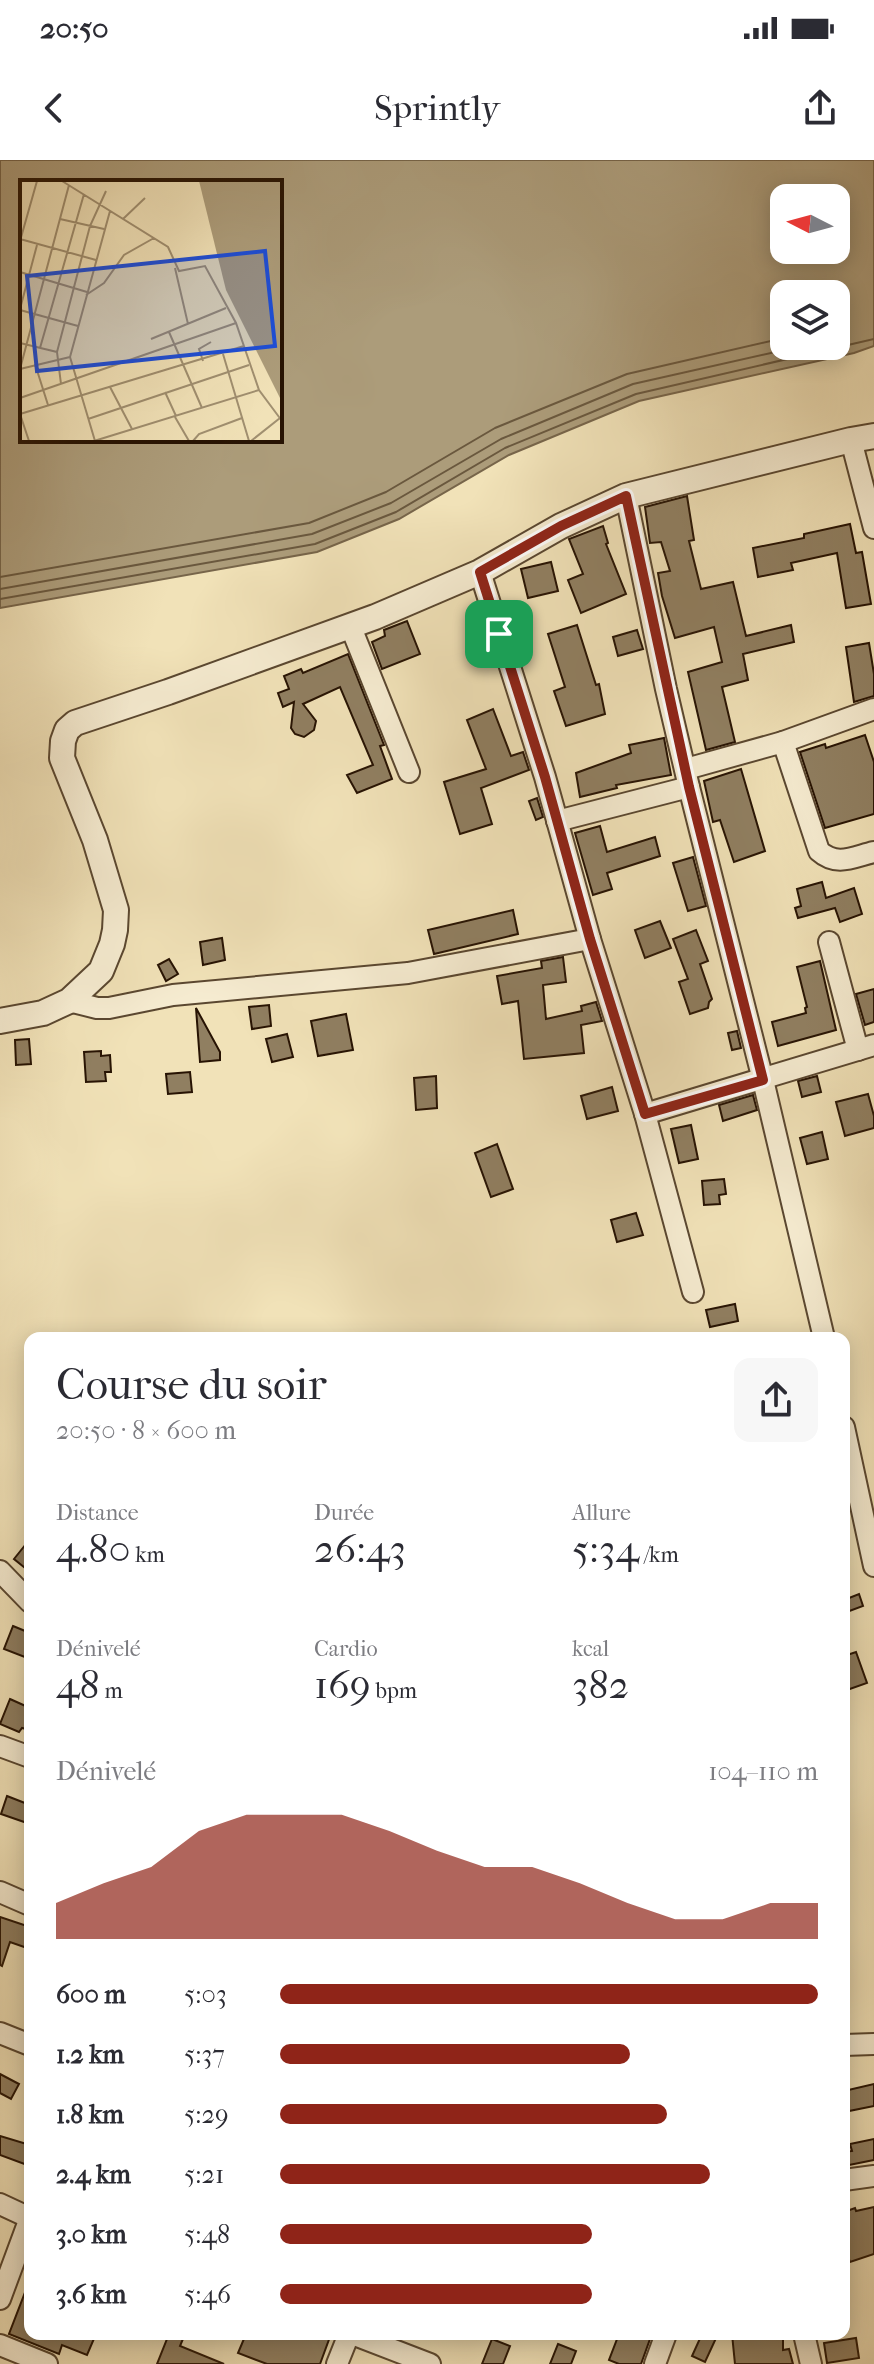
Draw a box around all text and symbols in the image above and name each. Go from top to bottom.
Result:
text: 20:50 [40,11,109,46]
icon: back [32,86,76,130]
icon: share [798,86,842,130]
text: Sprintly [374,87,500,129]
inset map [20,180,282,442]
north arrow [770,184,850,264]
map controls [770,184,850,360]
button: layers [770,280,850,360]
pin [465,600,533,668]
icon: arrive [477,612,521,656]
button: share [734,1358,818,1442]
text: Course du soir [56,1359,327,1410]
text: 20:50 · 8 × 600 m [56,1415,236,1446]
text: Distance [56,1500,139,1526]
text: Durée [314,1500,374,1526]
text: Allure [572,1500,631,1526]
text: 4.80 [56,1526,131,1572]
text: 26:43 [314,1526,406,1572]
text: 5:34 [572,1526,639,1572]
text: km [131,1542,165,1568]
text: /km [639,1542,679,1568]
text: Dénivelé [56,1636,141,1662]
text: Cardio [314,1636,378,1662]
text: kcal [572,1636,609,1662]
text: 48 [56,1662,100,1708]
text: 169 [314,1662,371,1708]
text: 382 [572,1662,629,1708]
text: m [100,1678,123,1704]
text: bpm [371,1678,417,1704]
text: Dénivelé [56,1756,156,1787]
text: 104–110 m [708,1756,818,1787]
text: 600 m [56,1979,126,2010]
text: 5:03 [184,1979,227,2010]
text: 1.2 km [56,2039,124,2070]
text: 5:37 [184,2039,225,2070]
text: 1.8 km [56,2099,124,2130]
text: 5:29 [184,2099,229,2130]
text: 2.4 km [56,2159,131,2190]
text: 5:21 [184,2159,224,2190]
text: 3.0 km [56,2219,127,2250]
text: 5:48 [184,2219,230,2250]
text: 3.6 km [56,2279,126,2310]
text: 5:46 [184,2279,231,2310]

